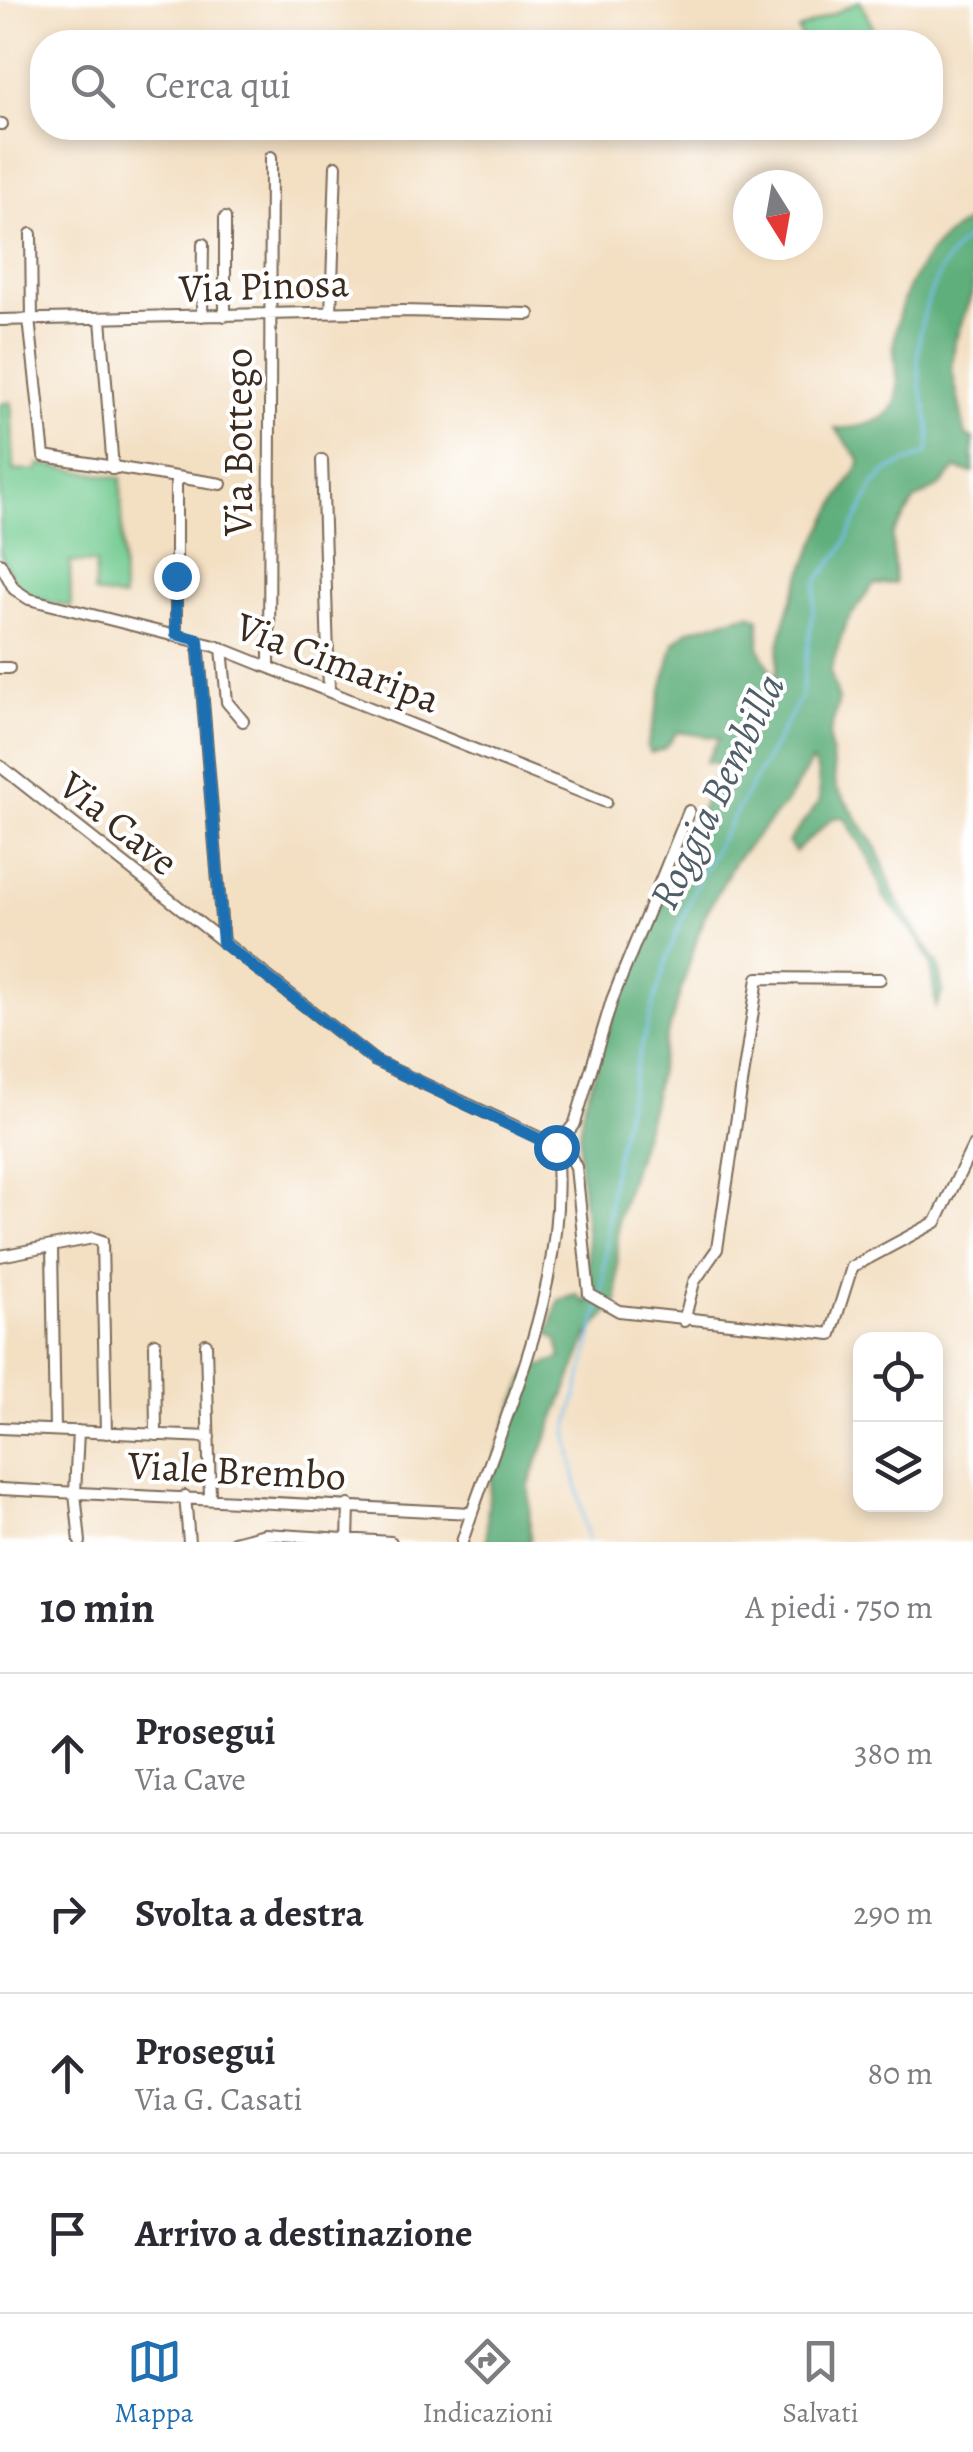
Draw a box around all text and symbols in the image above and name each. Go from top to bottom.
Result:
search box [30,30,943,140]
icon: search [65,58,120,113]
text: Cerca qui [145,59,291,111]
north arrow [733,170,823,260]
street label: Via Pinosa [177,255,350,316]
street label: Via Bottego [211,348,266,537]
route end [154,554,200,600]
street label: Via Cimaripa [227,598,448,727]
water label: Roggia Bembilla [635,664,798,918]
street label: Via Cave [47,758,190,888]
route start [534,1125,580,1171]
map controls [853,1332,943,1512]
button: locate [853,1332,943,1422]
button: layers [853,1422,943,1512]
street label: Viale Brembo [126,1437,347,1504]
text: 10 min [40,1579,155,1636]
text: A piedi · 750 m [745,1585,933,1629]
text: Prosegui [135,1705,276,1757]
icon: ahead [40,1726,95,1781]
text: 380 m [854,1731,933,1775]
text: Via Cave [135,1757,246,1801]
icon: right [40,1886,95,1941]
text: Svolta a destra [135,1887,364,1939]
text: 290 m [853,1891,933,1935]
text: Prosegui [135,2025,276,2077]
icon: ahead [40,2046,95,2101]
text: 80 m [867,2051,933,2095]
text: Via G. Casati [135,2077,303,2121]
icon: arrive [40,2206,95,2261]
text: Arrivo a destinazione [135,2207,473,2259]
tab: Mappa [114,2334,194,2432]
tab: Indicazioni [423,2334,553,2432]
tab: Salvati [782,2334,859,2432]

